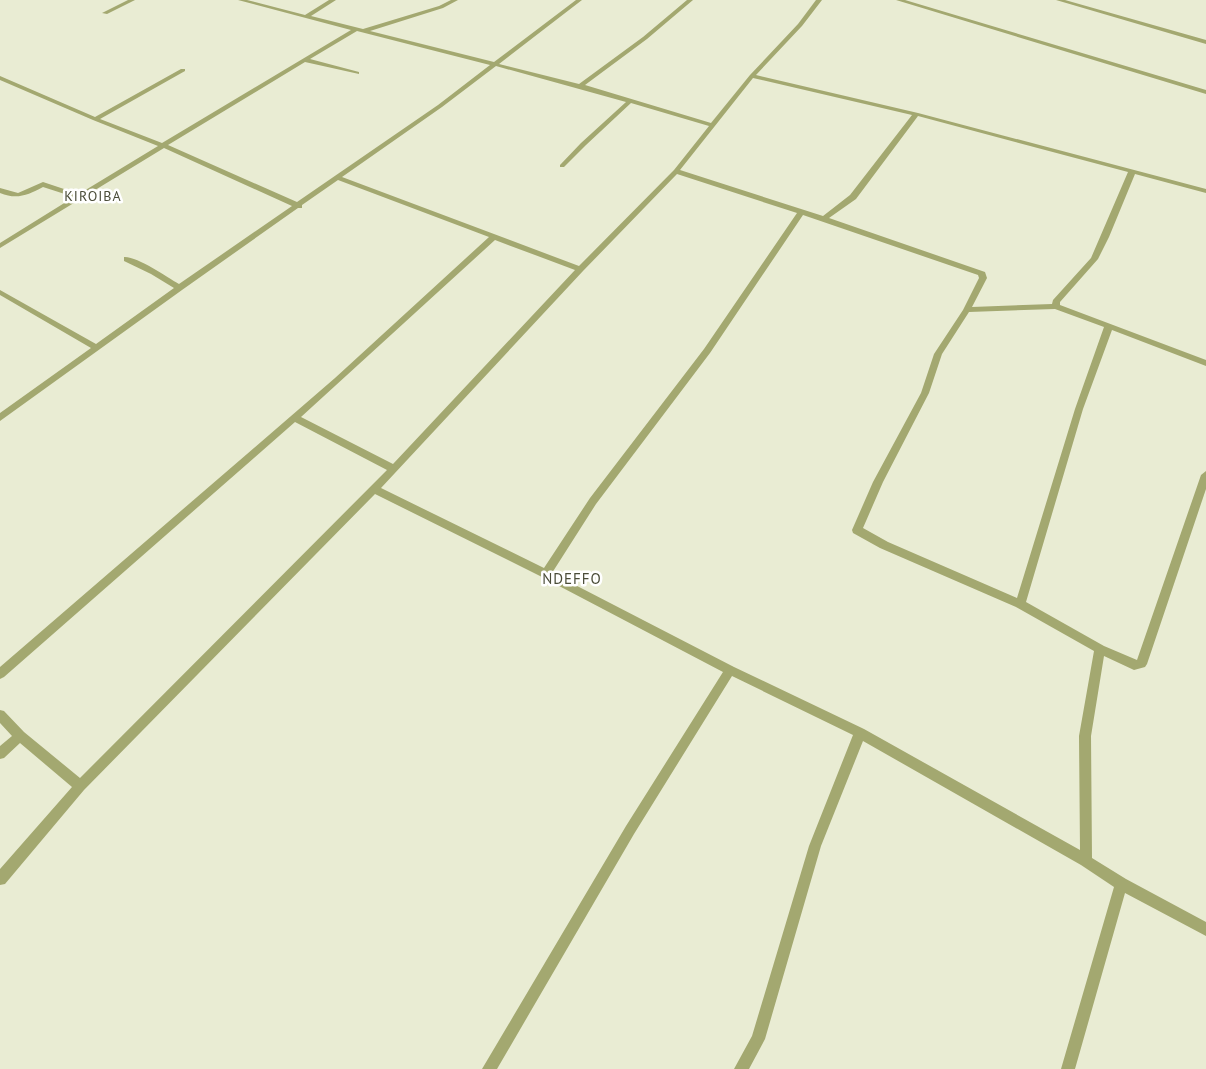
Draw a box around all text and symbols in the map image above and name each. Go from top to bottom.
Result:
district label: KIROIBA [64,187,122,205]
district label: NDEFFO [542,569,602,588]

